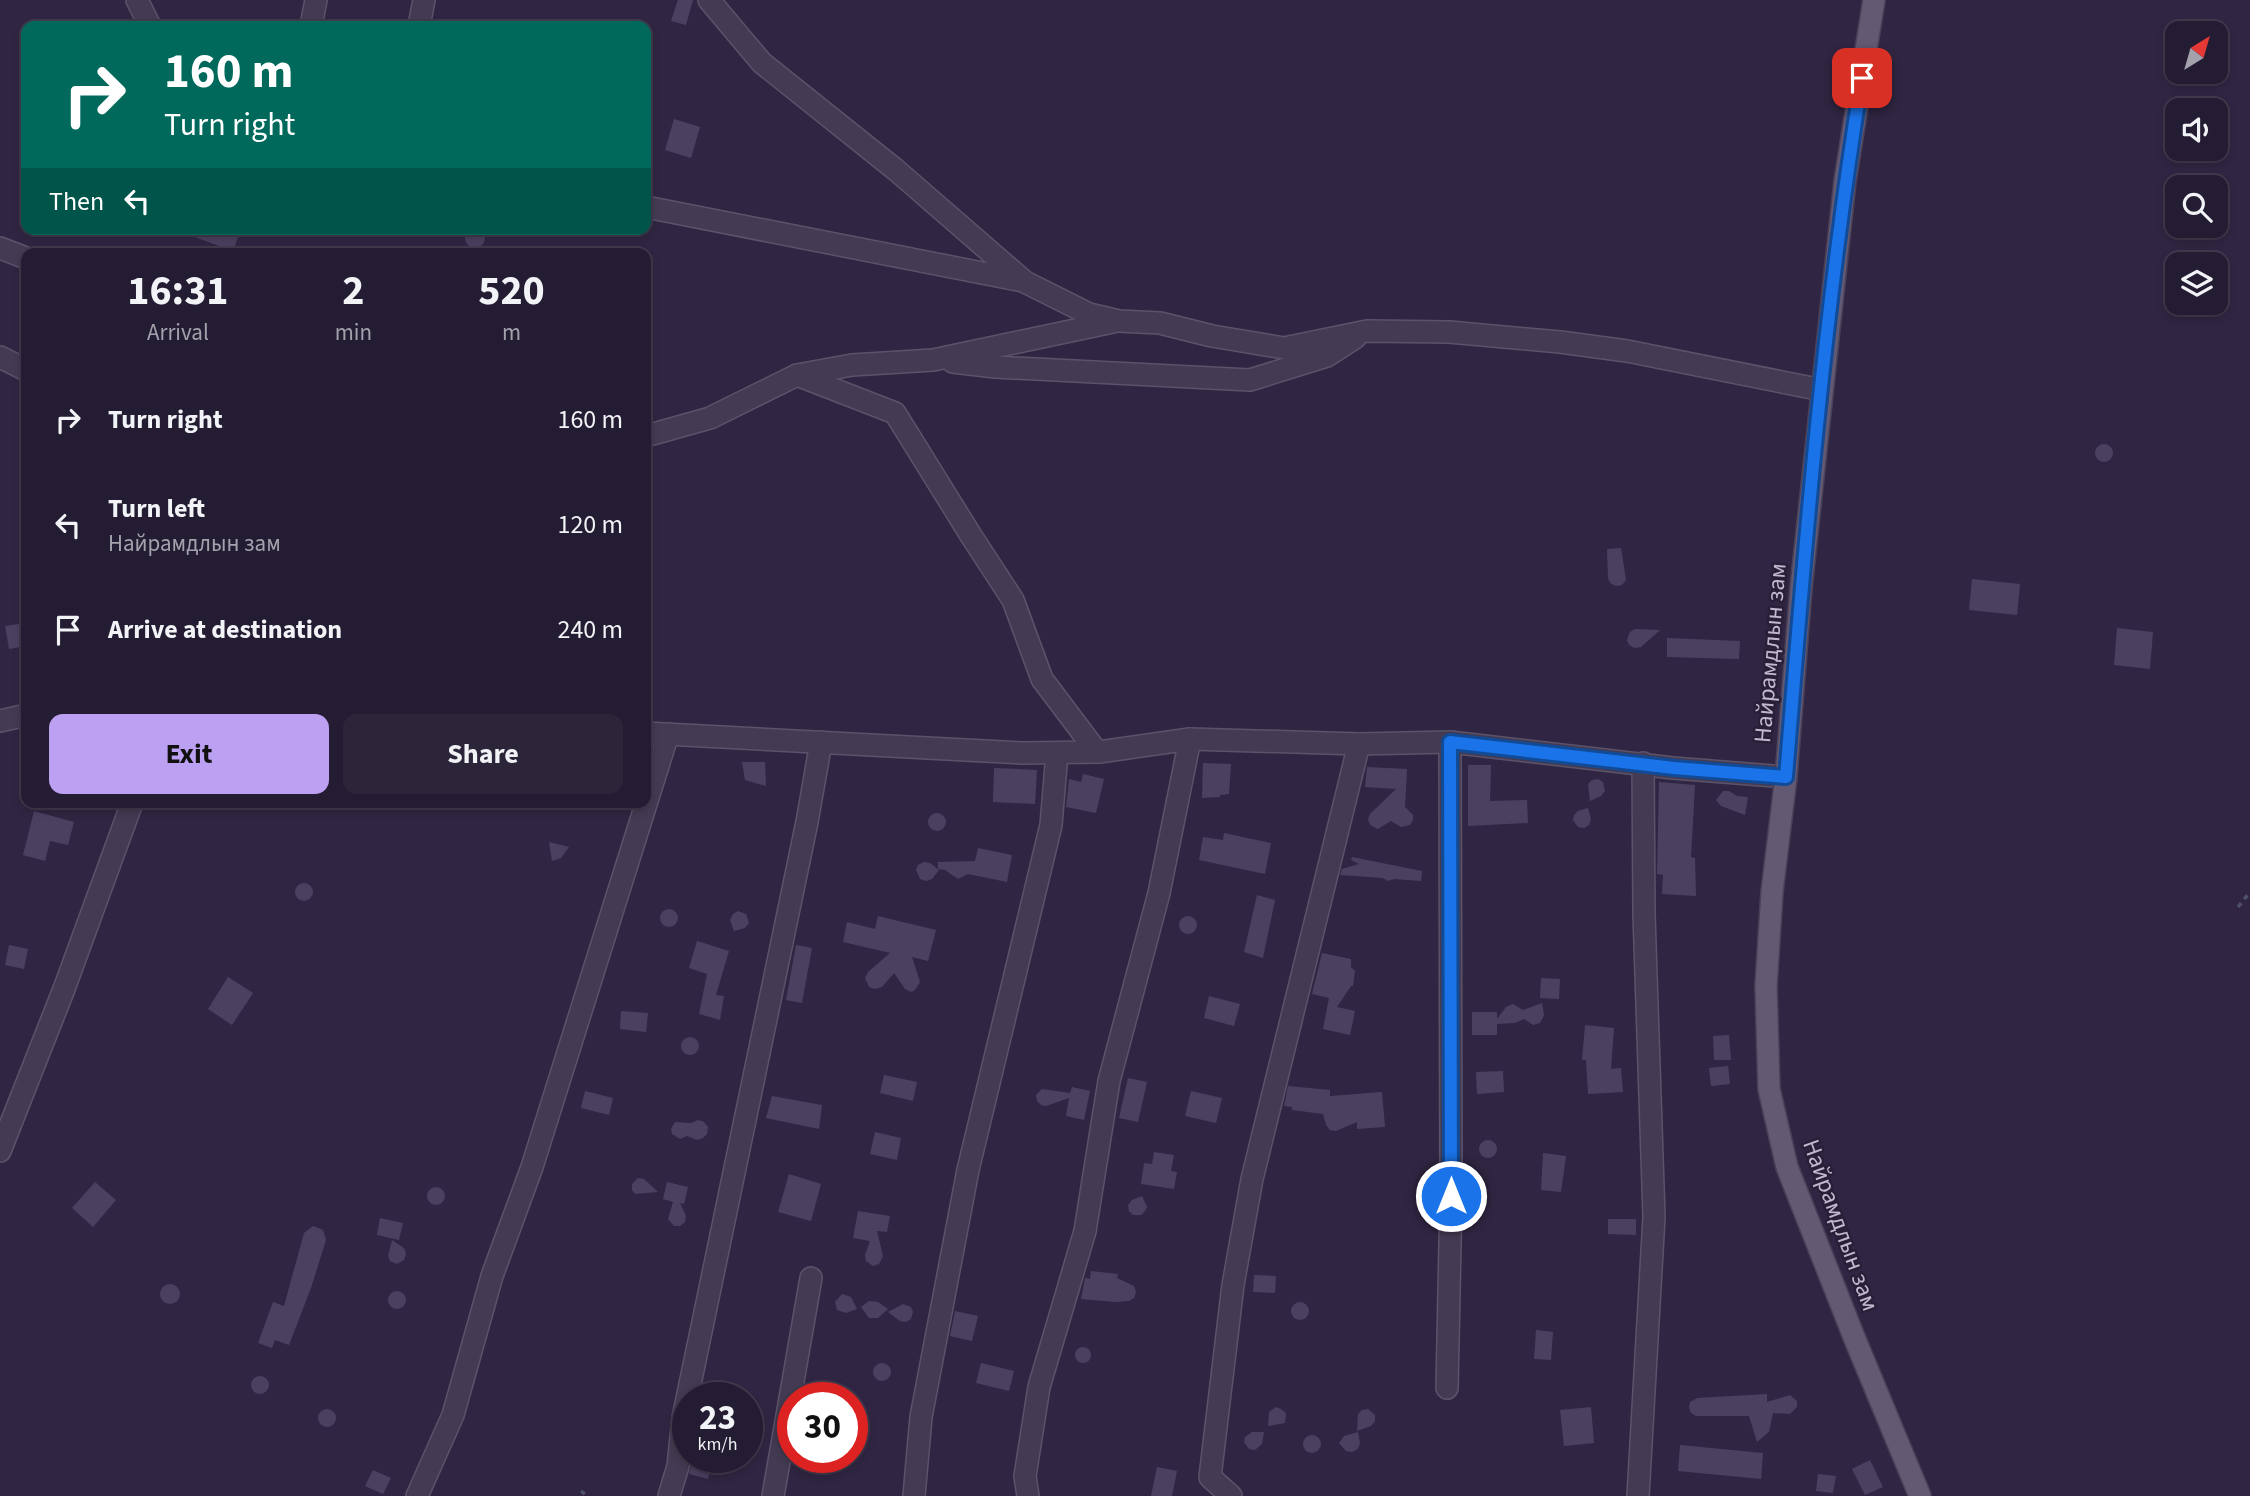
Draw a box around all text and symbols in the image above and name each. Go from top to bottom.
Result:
north arrow [2165,21,2228,84]
map controls [2165,21,2228,315]
text: 160 m [164,37,293,107]
pin [1832,48,1892,108]
icon: right [49,49,140,140]
icon: arrive [1843,59,1881,97]
button: sound [2165,98,2228,161]
text: Turn right [164,102,295,148]
button: search [2165,175,2228,238]
icon: left [118,182,156,220]
text: Then [49,183,104,220]
button: layers [2165,252,2228,315]
text: 16:31 [127,261,229,321]
text: 2 [342,261,364,321]
text: 520 [478,261,545,321]
text: Arrival [147,316,209,349]
text: min [335,316,372,349]
text: m [502,316,521,349]
icon: right [49,401,87,439]
text: Turn right [108,401,223,438]
text: 160 m [557,401,623,438]
text: Turn left [108,490,205,527]
icon: left [49,506,87,544]
text: 120 m [557,506,623,543]
text: Найрамдлын зам [108,527,281,560]
street label: Найрамдлын зам [1745,562,1796,744]
icon: arrive [49,611,87,649]
text: Arrive at destination [108,611,342,648]
text: 240 m [557,611,623,648]
button: Exit [49,714,329,794]
button: Share [343,714,623,794]
street label: Найрамдлын зам [1793,1135,1888,1316]
position arrow [1414,1159,1488,1233]
speed limit sign: 30 [777,1382,868,1473]
text: 23 [699,1393,736,1443]
text: km/h [698,1432,737,1457]

